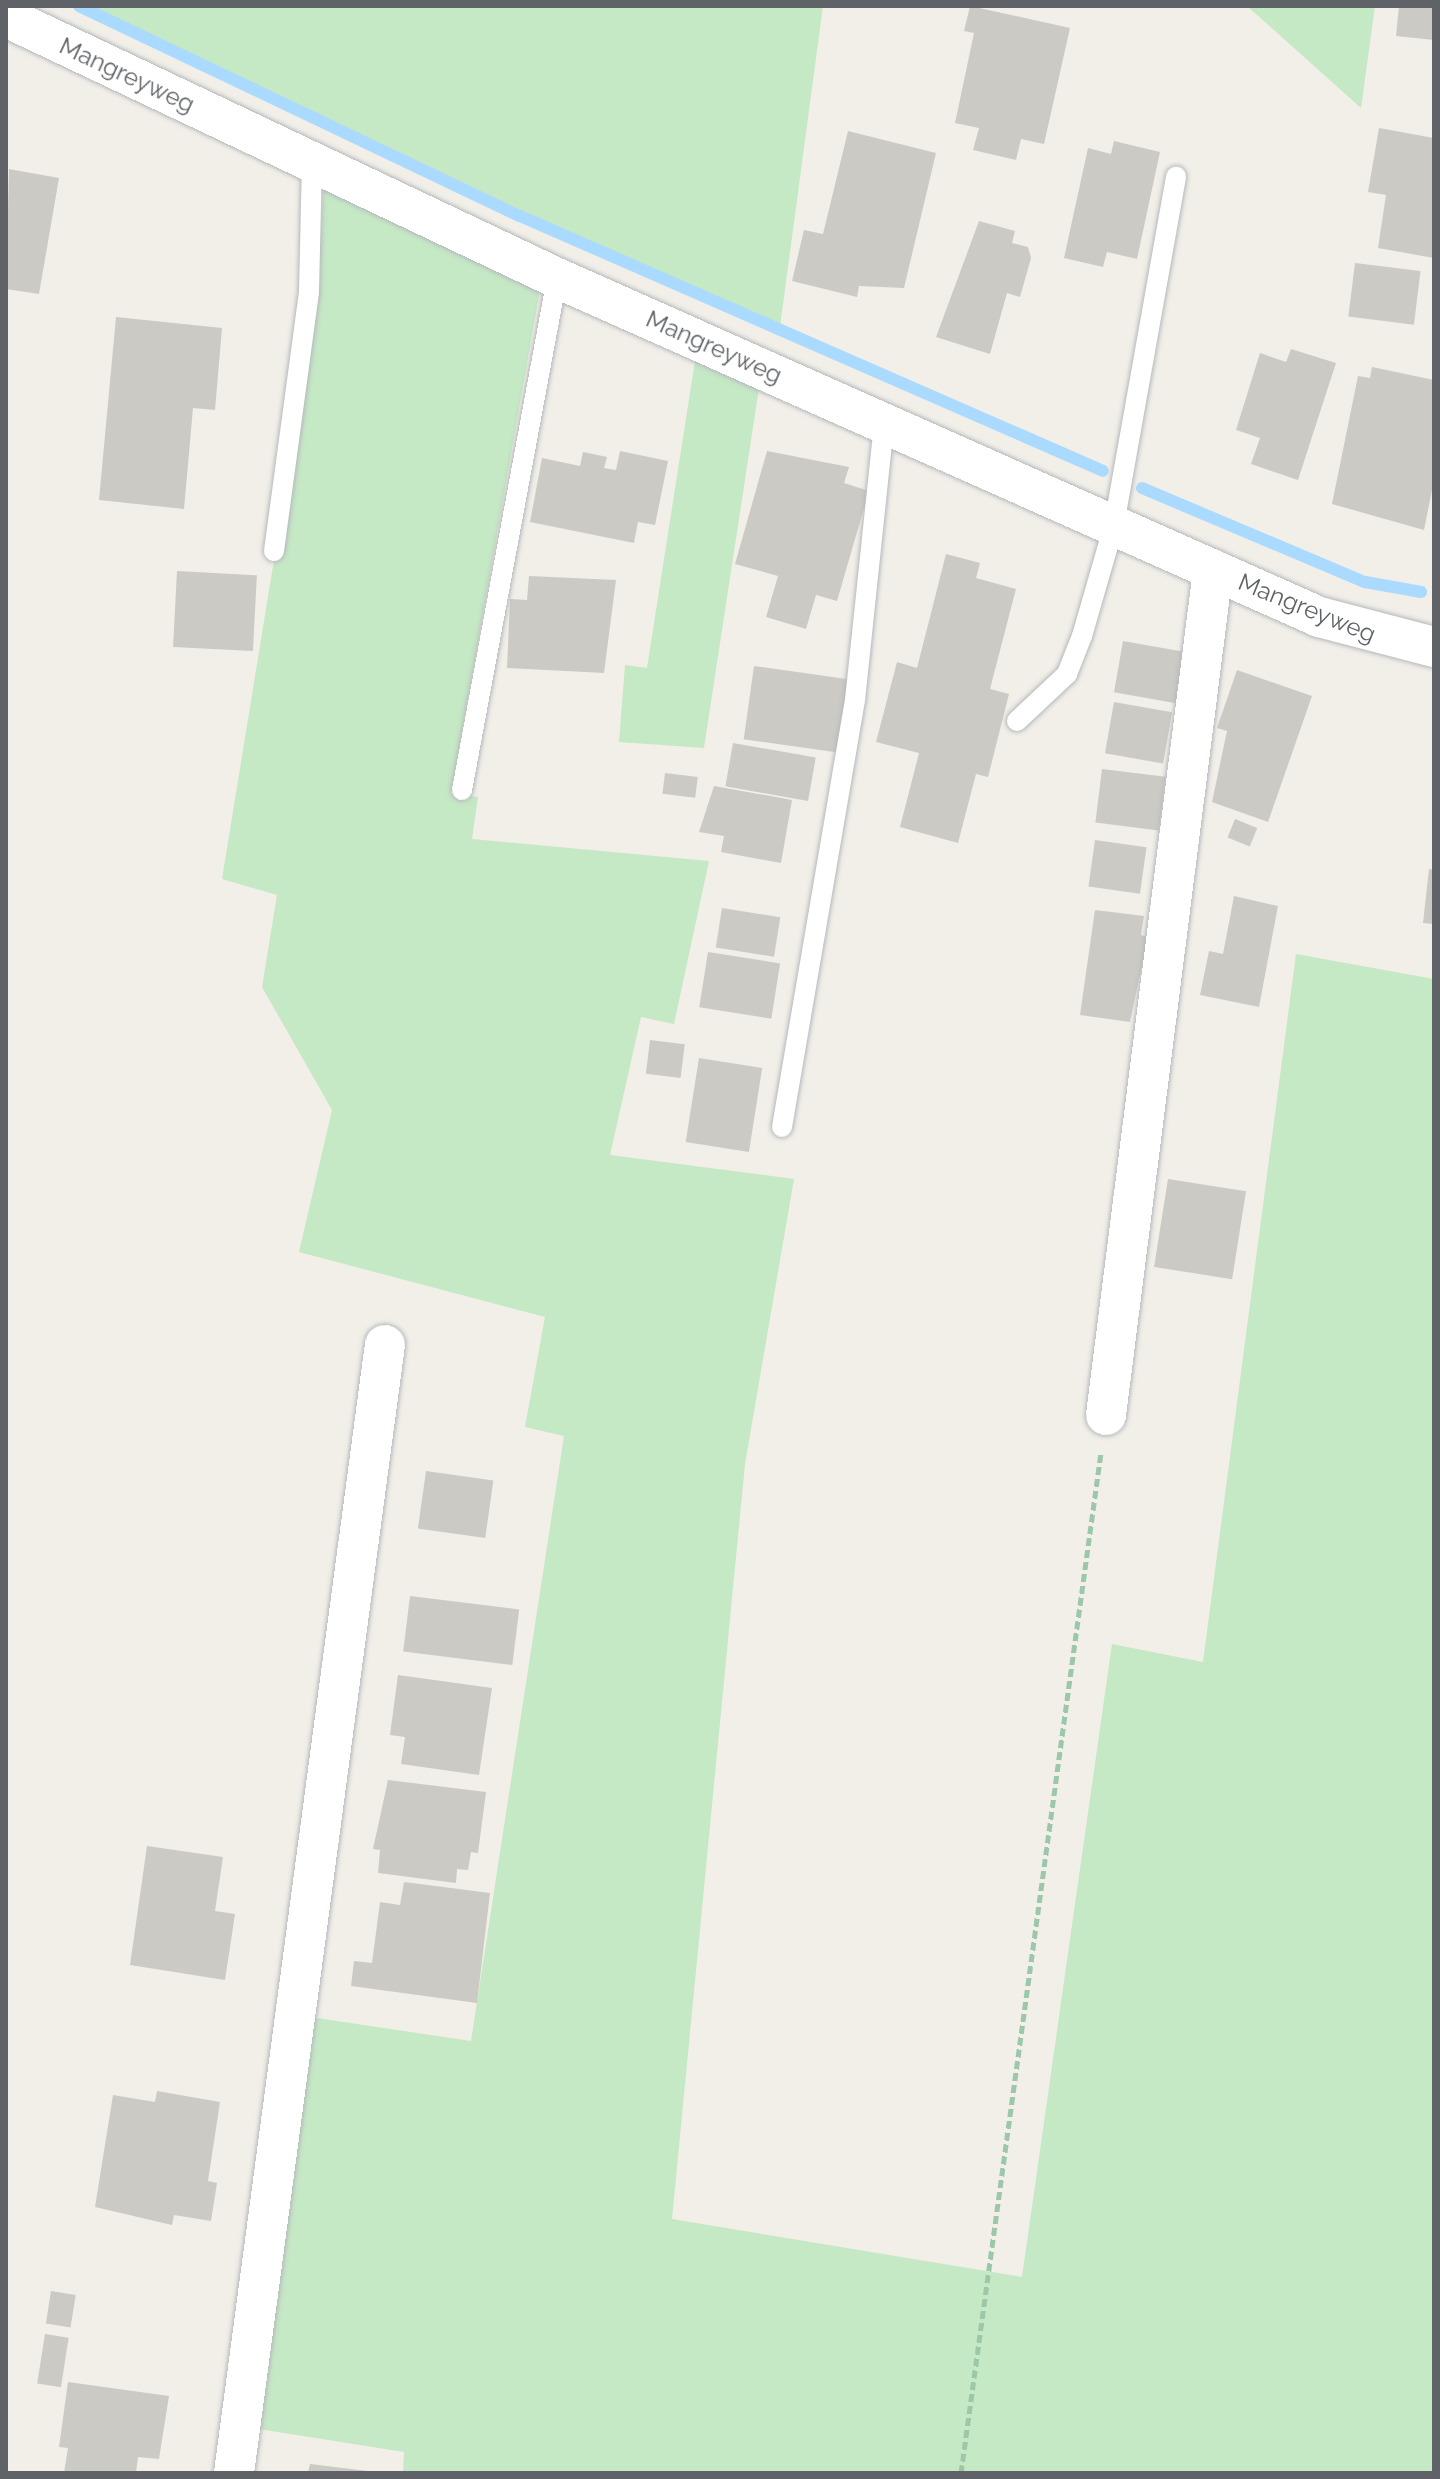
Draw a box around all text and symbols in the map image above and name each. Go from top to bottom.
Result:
street label: Mangreyweg [55,31,199,119]
street label: Mangreyweg [642,304,786,390]
street label: Mangreyweg [1234,567,1380,649]

